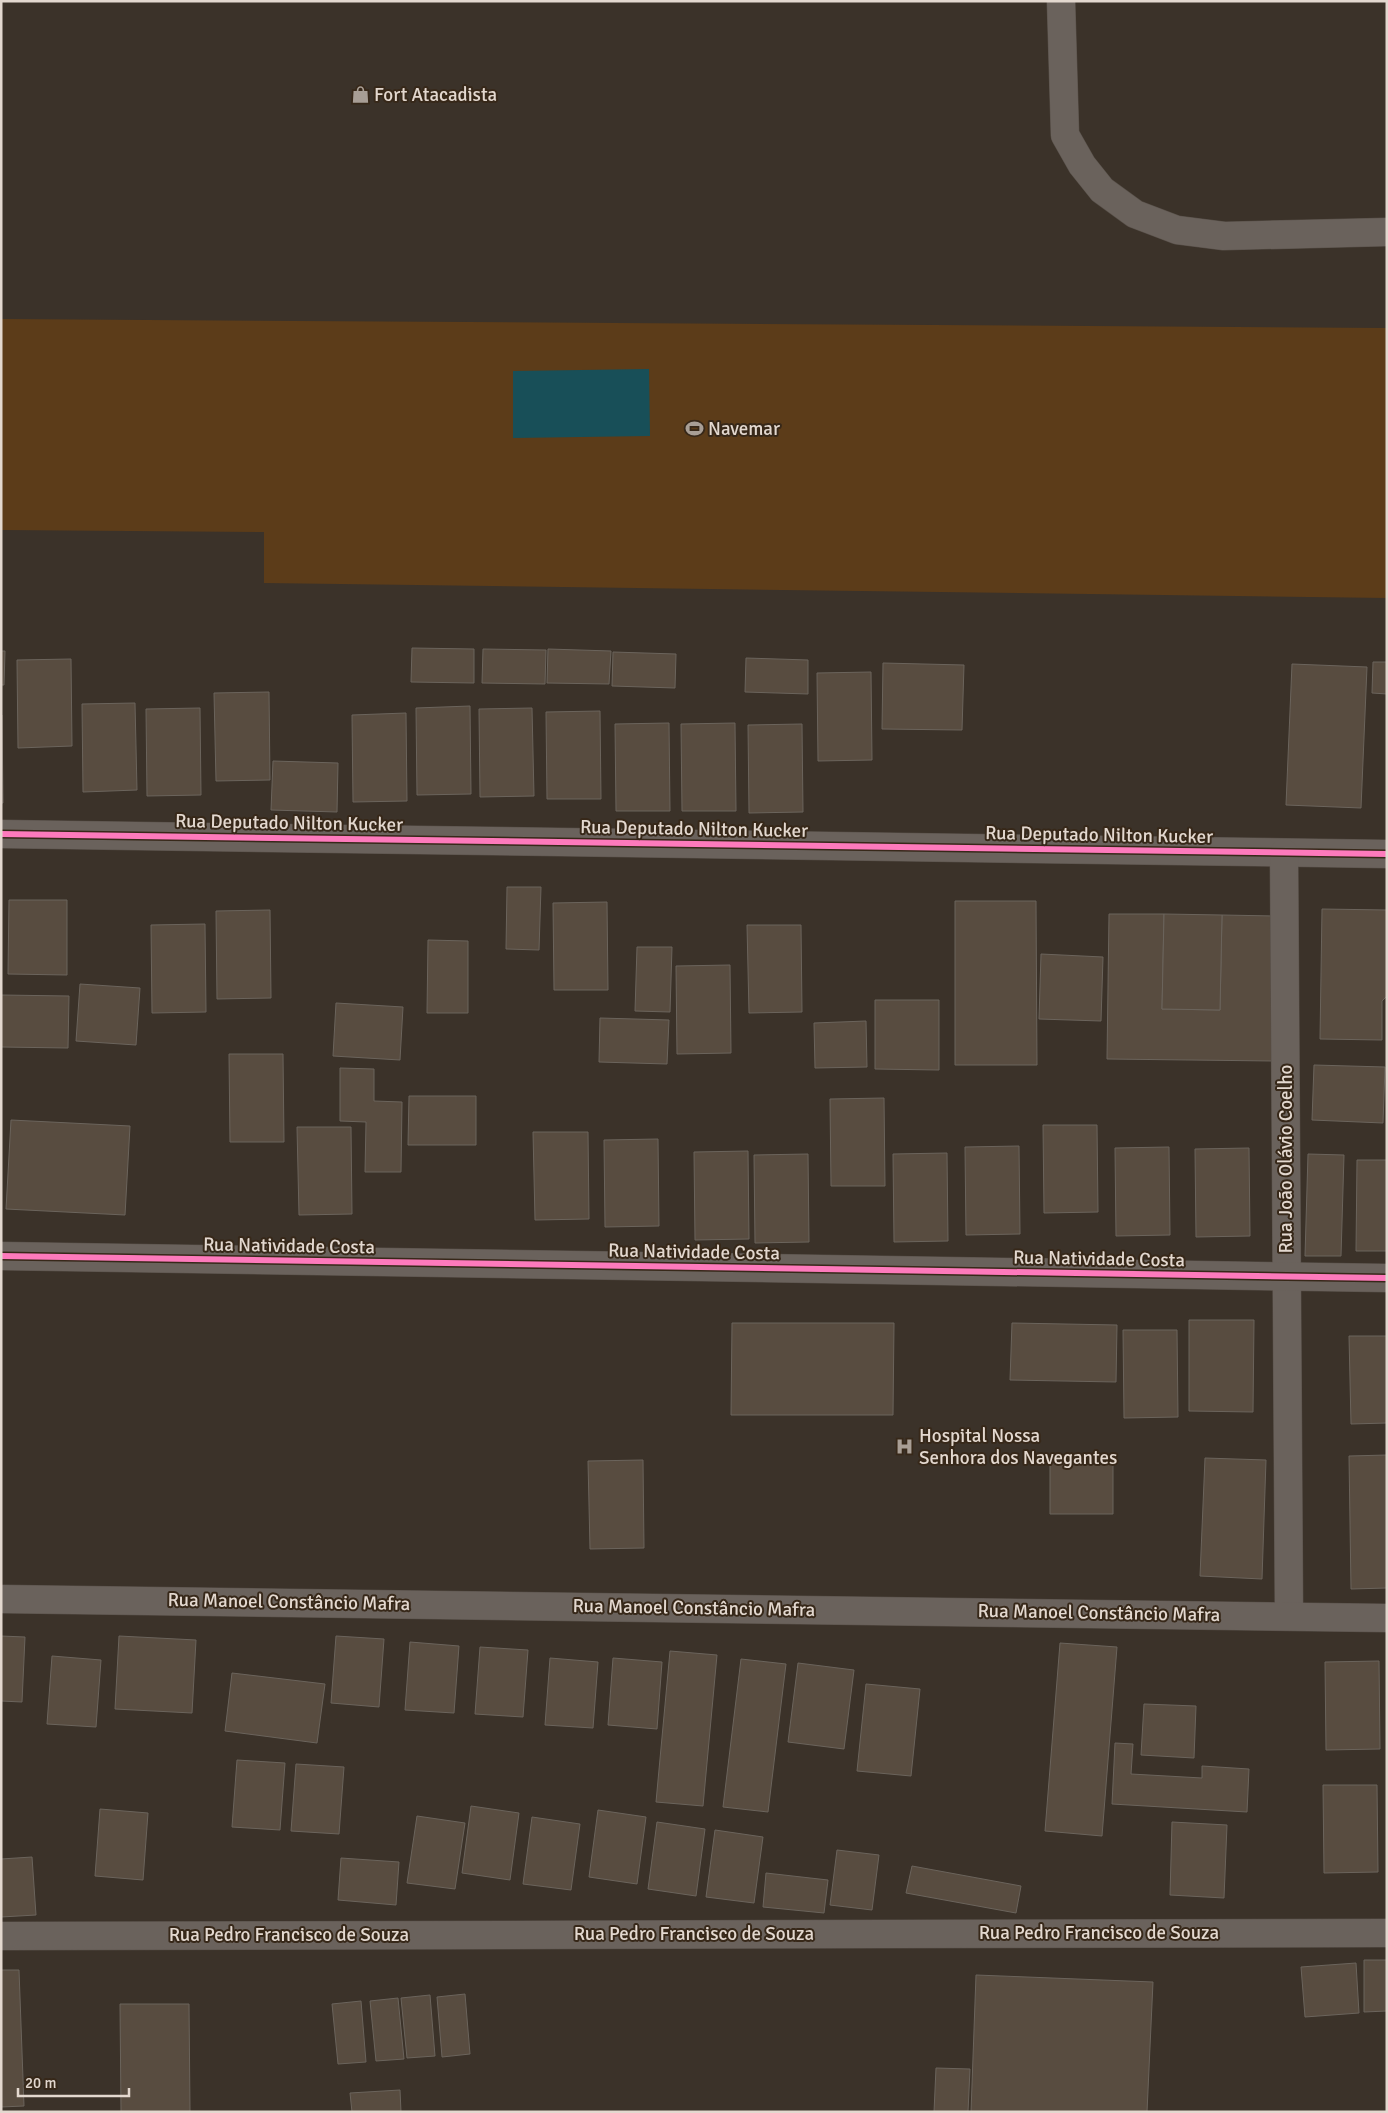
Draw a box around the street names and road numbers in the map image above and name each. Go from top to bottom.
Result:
street label: Rua Deputado Nilton Kucker [175,809,403,837]
street label: Rua Deputado Nilton Kucker [580,815,808,843]
street label: Rua Deputado Nilton Kucker [985,821,1213,849]
street label: Rua João Olávio Coelho [1274,1064,1298,1253]
street label: Rua Natividade Costa [203,1233,375,1259]
street label: Rua Natividade Costa [608,1239,780,1265]
street label: Rua Natividade Costa [1013,1246,1185,1272]
street label: Rua Manoel Constâncio Mafra [167,1588,411,1616]
street label: Rua Manoel Constâncio Mafra [572,1594,816,1622]
street label: Rua Manoel Constâncio Mafra [977,1599,1221,1627]
street label: Rua Pedro Francisco de Souza [979,1921,1219,1945]
street label: Rua Pedro Francisco de Souza [574,1922,814,1946]
street label: Rua Pedro Francisco de Souza [169,1923,409,1947]

